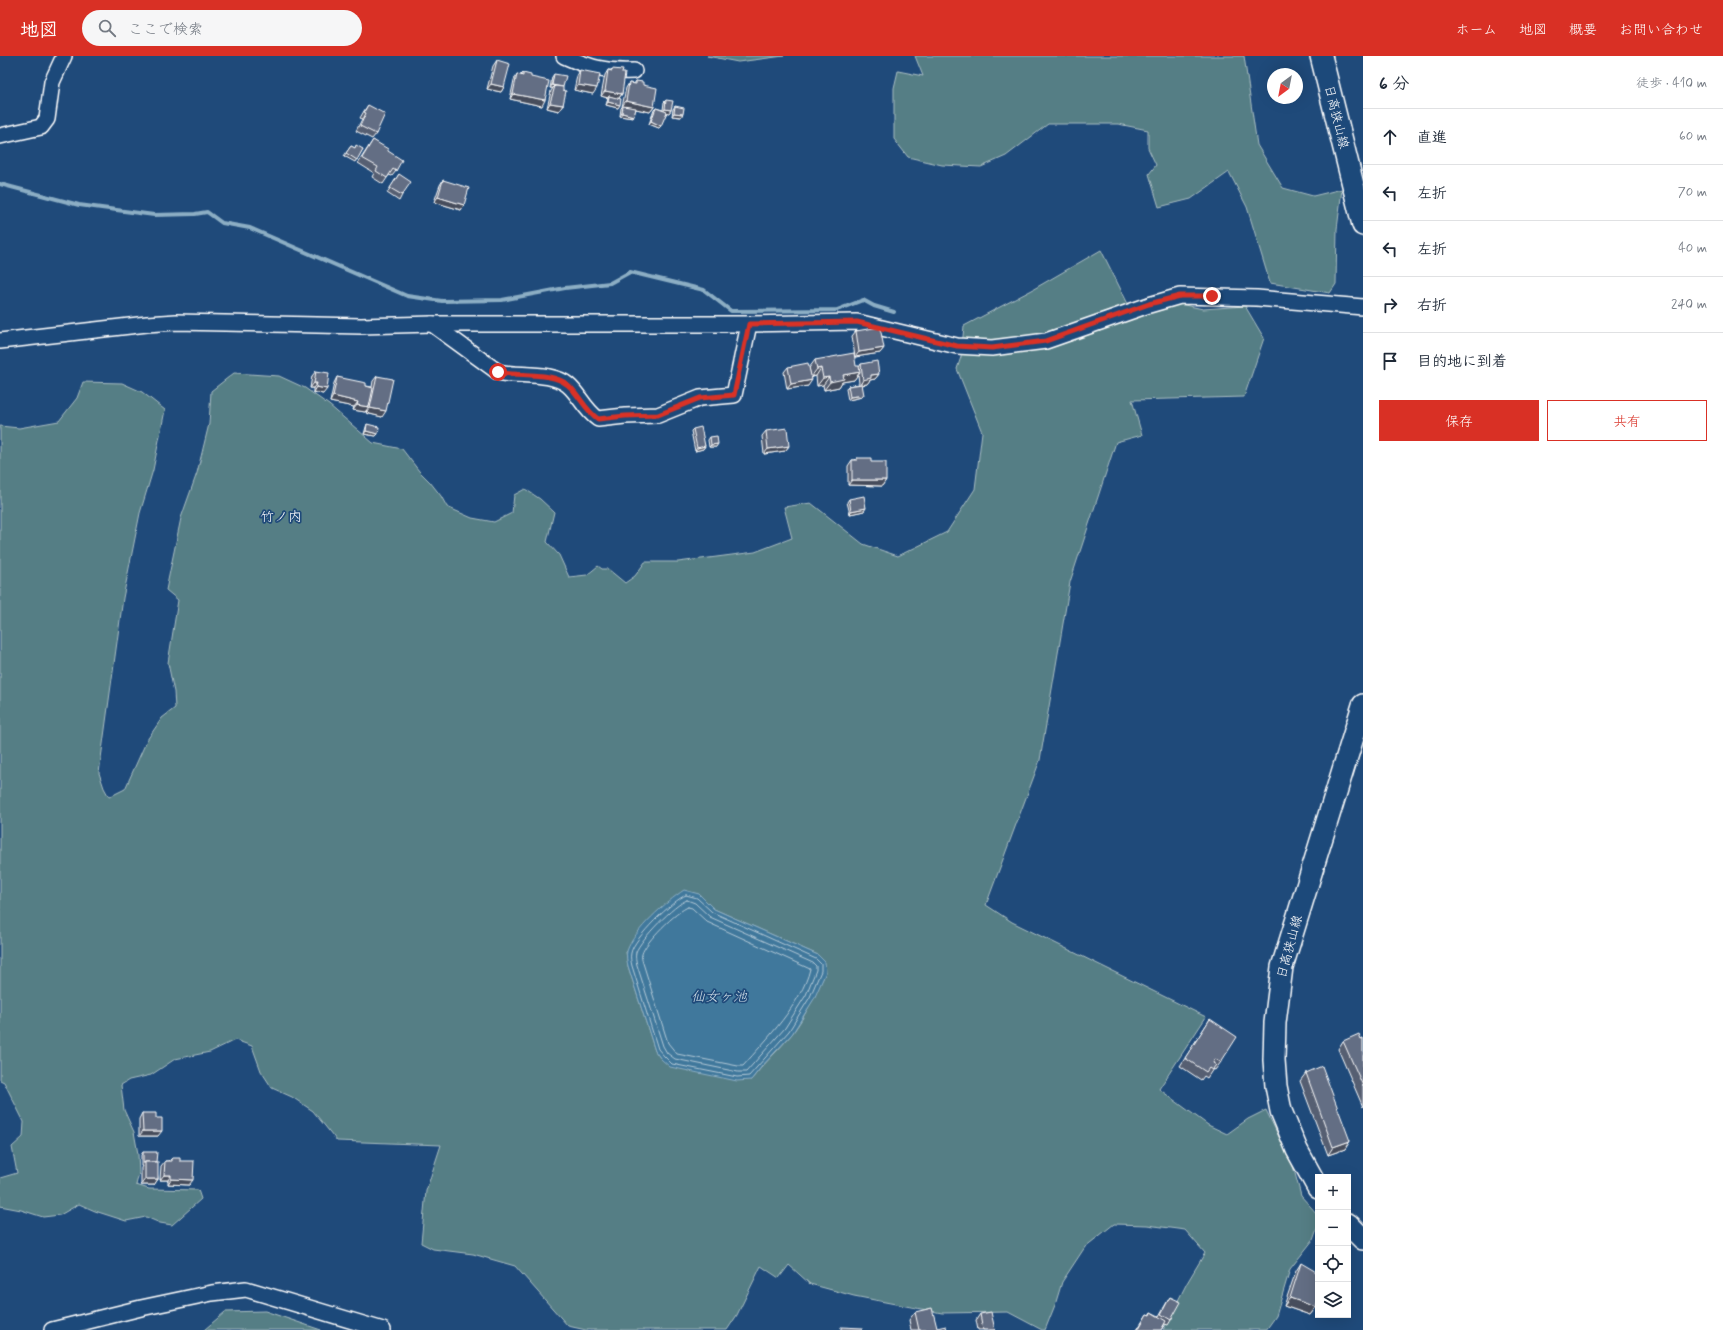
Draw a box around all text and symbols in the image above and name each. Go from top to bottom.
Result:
search box [82,10,362,46]
icon: search [96,17,118,39]
text: 地図 [20,18,58,43]
text: ここで検索 [128,20,203,40]
text: ホーム [1456,21,1497,39]
text: 地図 [1519,21,1547,39]
text: 概要 [1569,21,1597,39]
text: お問い合わせ [1619,21,1703,39]
north arrow [1267,68,1303,104]
text: 6 分 [1379,73,1409,95]
text: 徒歩 · 410 m [1636,75,1707,92]
street label: 日高狭山線 [1320,83,1352,152]
icon: ahead [1379,126,1401,148]
text: 直進 [1417,128,1447,148]
text: 60 m [1679,128,1707,145]
icon: left [1379,182,1401,204]
text: 左折 [1417,184,1447,204]
text: 70 m [1678,184,1707,201]
icon: left [1379,238,1401,260]
text: 左折 [1417,240,1447,260]
text: 40 m [1678,240,1707,257]
route end [1203,287,1221,305]
icon: right [1379,294,1401,316]
text: 右折 [1417,296,1447,316]
text: 240 m [1671,296,1707,313]
icon: arrive [1379,350,1401,372]
text: 目的地に到着 [1417,352,1507,372]
route start [489,363,507,381]
button: 保存 [1379,400,1539,441]
button: 共有 [1547,400,1707,441]
district label: 竹ノ内 [260,508,302,526]
street label: 日高狭山線 [1273,912,1307,981]
water label: 仙女ヶ池 [691,988,748,1006]
map controls [1315,1174,1351,1318]
button: + [1315,1174,1351,1210]
button: − [1315,1210,1351,1246]
button: locate [1315,1246,1351,1282]
button: layers [1315,1282,1351,1318]

